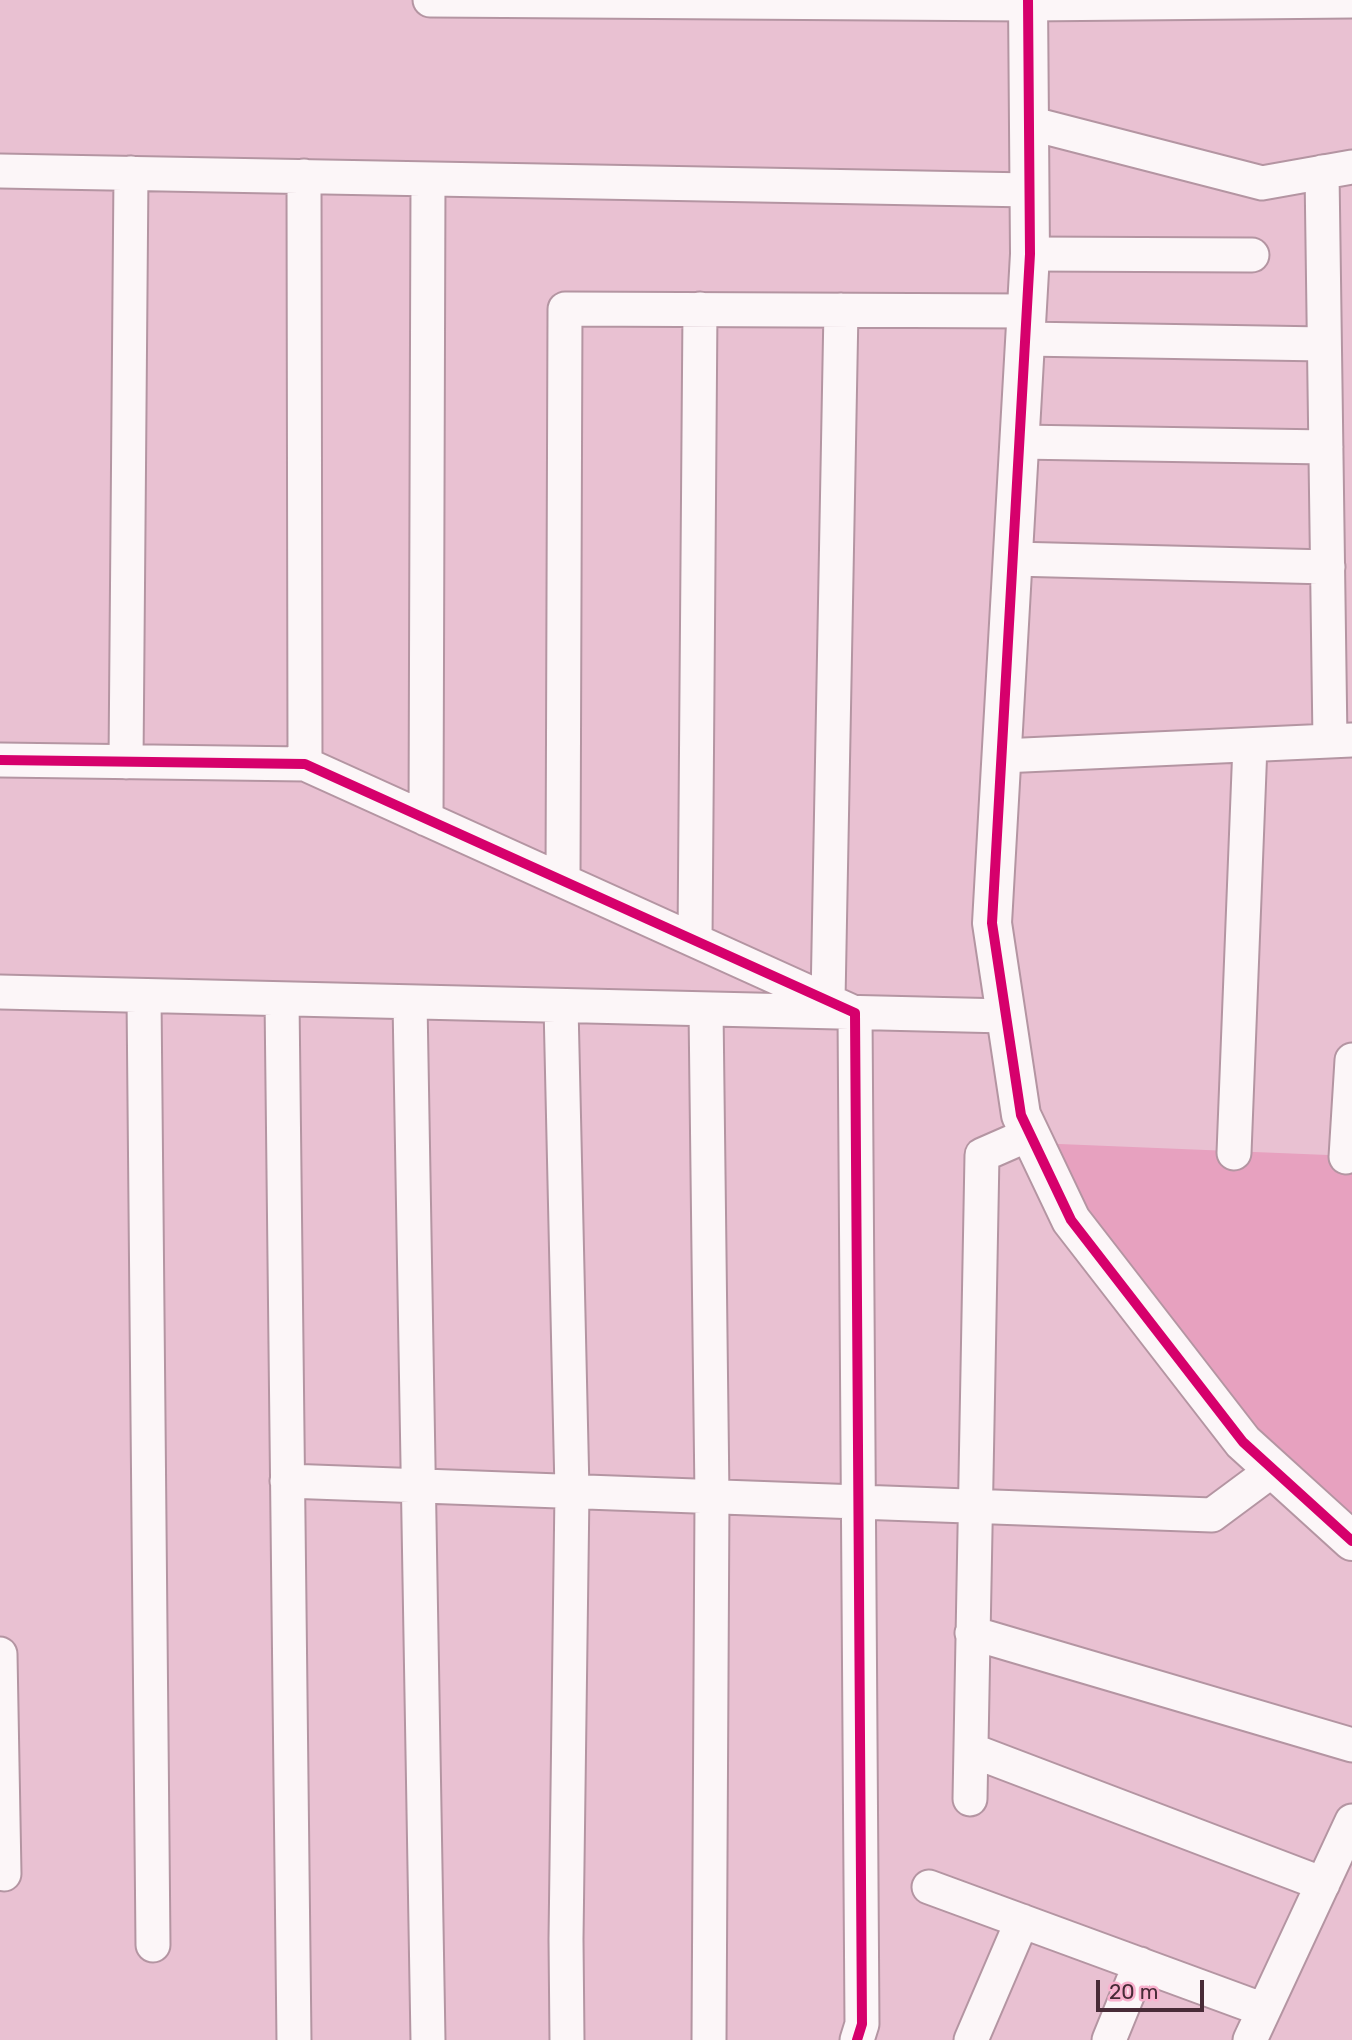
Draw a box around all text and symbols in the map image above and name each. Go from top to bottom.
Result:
scale bar [1100,1966,1208,2010]
text: 20 m [1109,1979,1158,2004]

